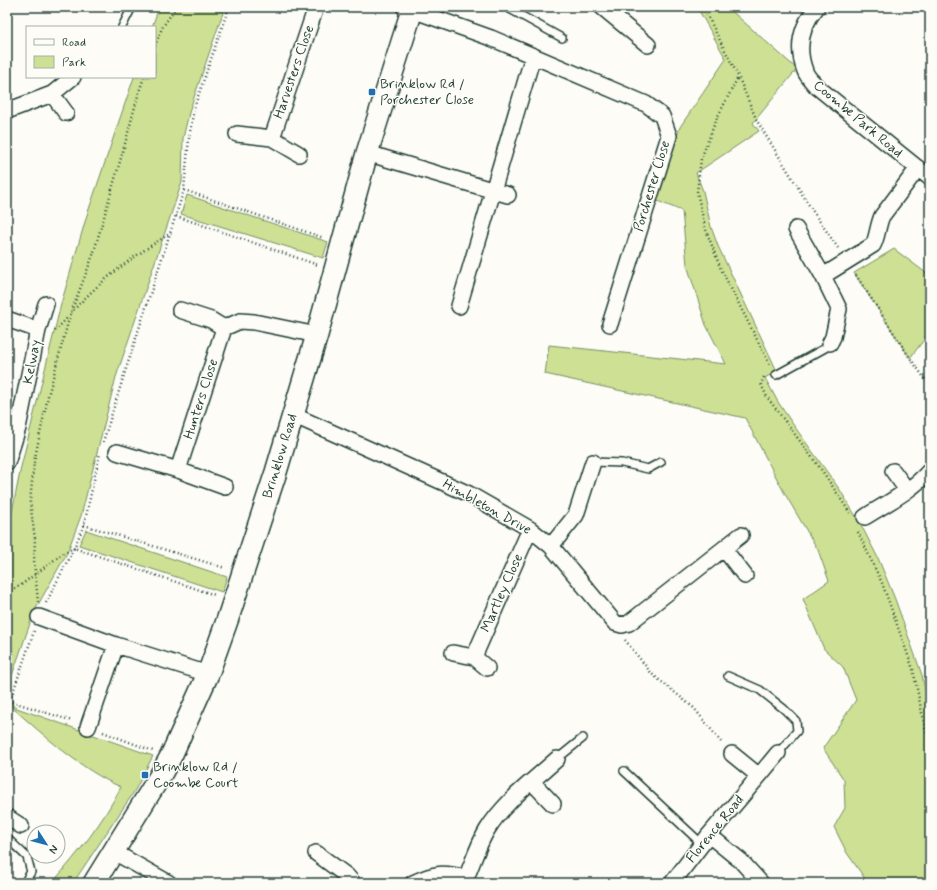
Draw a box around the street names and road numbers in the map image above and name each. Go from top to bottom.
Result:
street label: Harvesters Close [270,23,318,121]
street label: Coombe Park Road [809,76,907,162]
street label: Porchester Close [630,138,674,234]
street label: Kelway [19,338,45,386]
street label: Hunters Close [180,357,222,441]
street label: Brinklow Road [259,411,301,501]
street label: Himbleton Drive [439,475,535,539]
street label: Martley Close [477,551,527,635]
street label: Florence Road [682,791,748,867]

